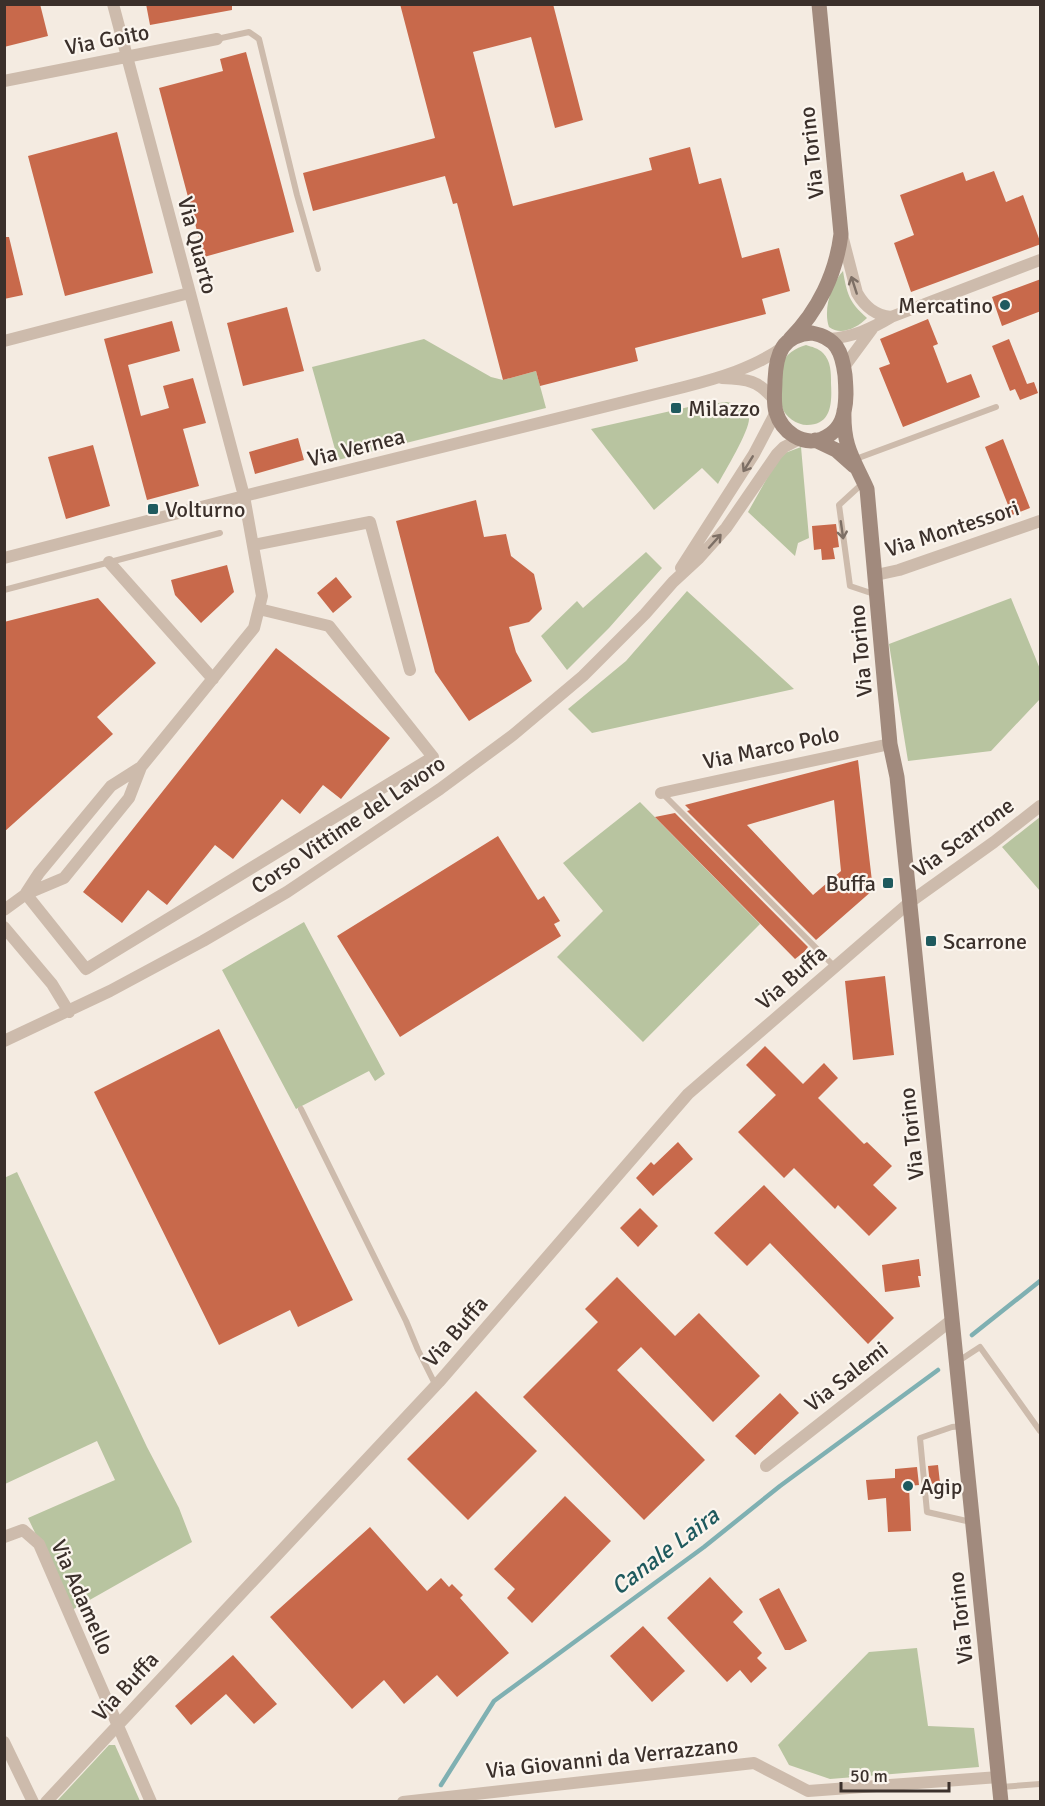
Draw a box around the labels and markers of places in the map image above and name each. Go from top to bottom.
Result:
place label: Mercatino [898,292,993,319]
marker: Mercatino [998,298,1012,312]
place label: Milazzo [688,395,760,422]
marker: Milazzo [669,401,683,415]
place label: Volturno [165,496,245,523]
marker: Volturno [146,502,160,516]
place label: Buffa [825,870,876,897]
marker: Buffa [881,876,895,890]
place label: Scarrone [943,928,1027,955]
marker: Scarrone [924,934,938,948]
place label: Agip [920,1473,962,1500]
marker: Agip [901,1479,915,1493]

